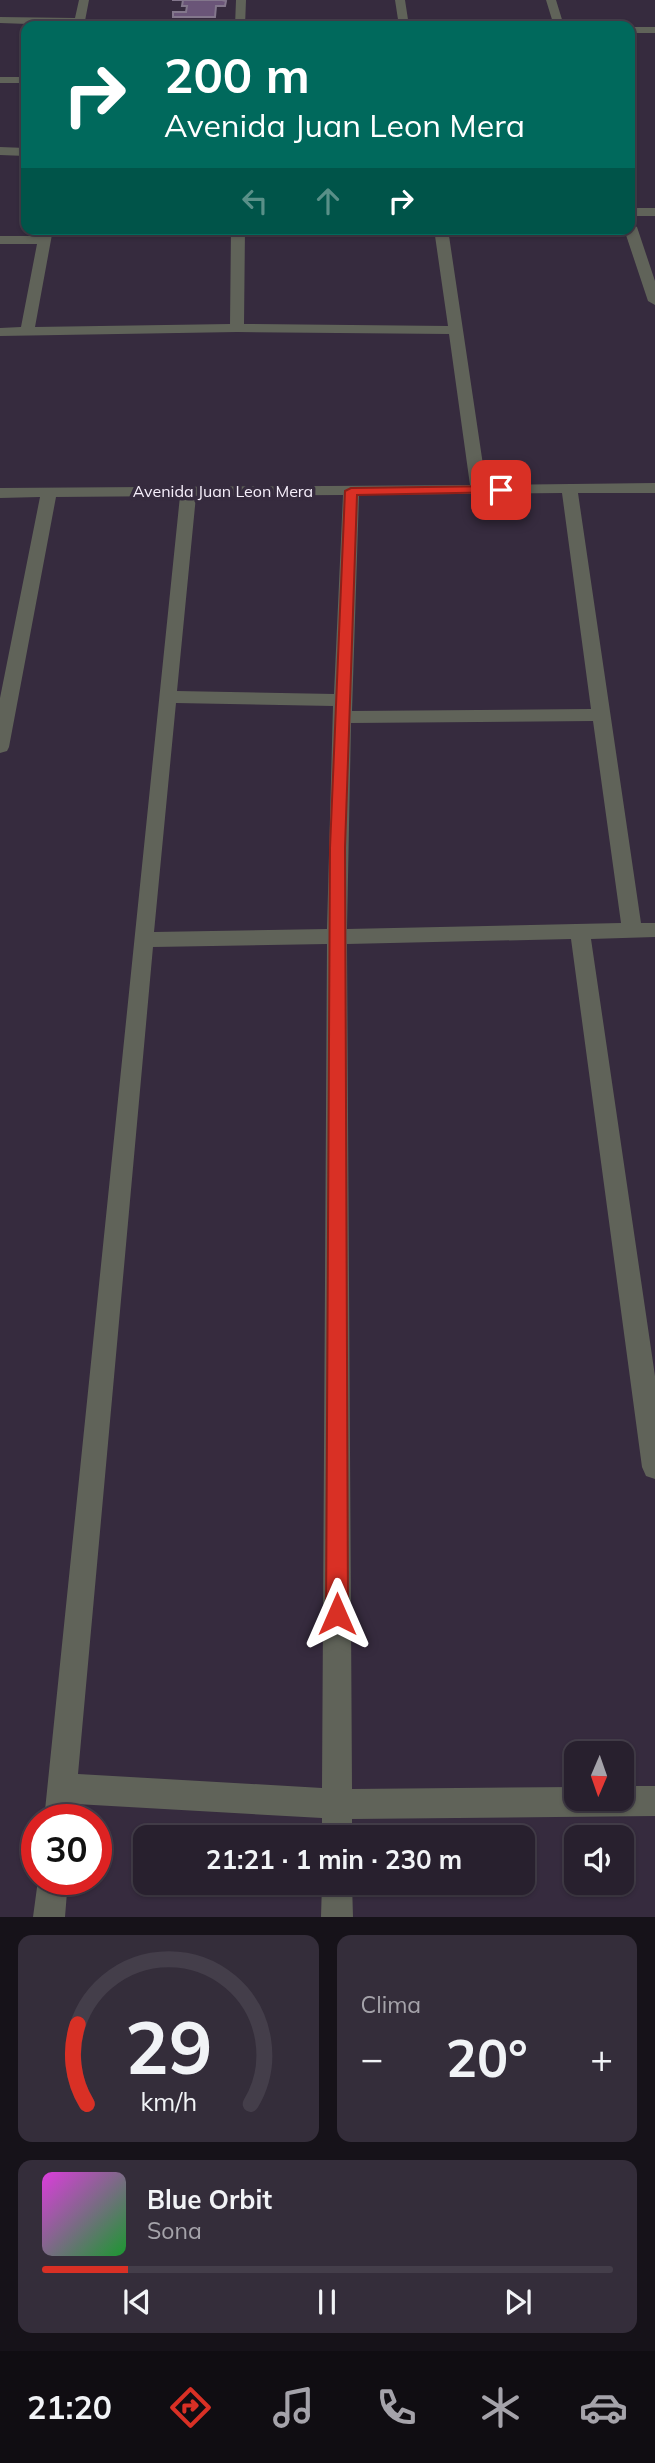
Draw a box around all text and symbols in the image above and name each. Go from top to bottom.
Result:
text: 200 m [164,44,310,105]
icon: right [49,49,140,140]
text: Avenida Juan Leon Mera [164,105,525,145]
icon: left [236,182,274,220]
icon: ahead [309,182,347,220]
icon: right [382,182,420,220]
pin [471,460,531,520]
icon: arrive [482,471,520,509]
street label: Avenida Juan Leon Mera [133,481,313,501]
position arrow [300,1577,374,1651]
north arrow [564,1741,634,1811]
map controls [564,1741,634,1895]
speed limit sign: 30 [21,1804,112,1895]
button: sound [564,1825,634,1895]
text: 21:21 · 1 min · 230 m [206,1843,462,1876]
text: Clima [361,1990,421,2019]
text: 29 [125,2002,212,2093]
text: 20° [446,2025,528,2090]
text: − [361,2034,383,2082]
text: + [590,2034,613,2082]
text: km/h [140,2086,197,2117]
text: Blue Orbit [147,2183,272,2216]
text: Sona [147,2216,202,2245]
icon: previous [118,2283,156,2321]
icon: pause [308,2283,346,2321]
icon: next [499,2283,537,2321]
icon: directions [166,2383,215,2432]
icon: music [269,2383,318,2432]
icon: phone [372,2383,421,2432]
icon: climate [476,2383,525,2432]
icon: car [579,2383,628,2432]
text: 21:20 [27,2387,112,2427]

